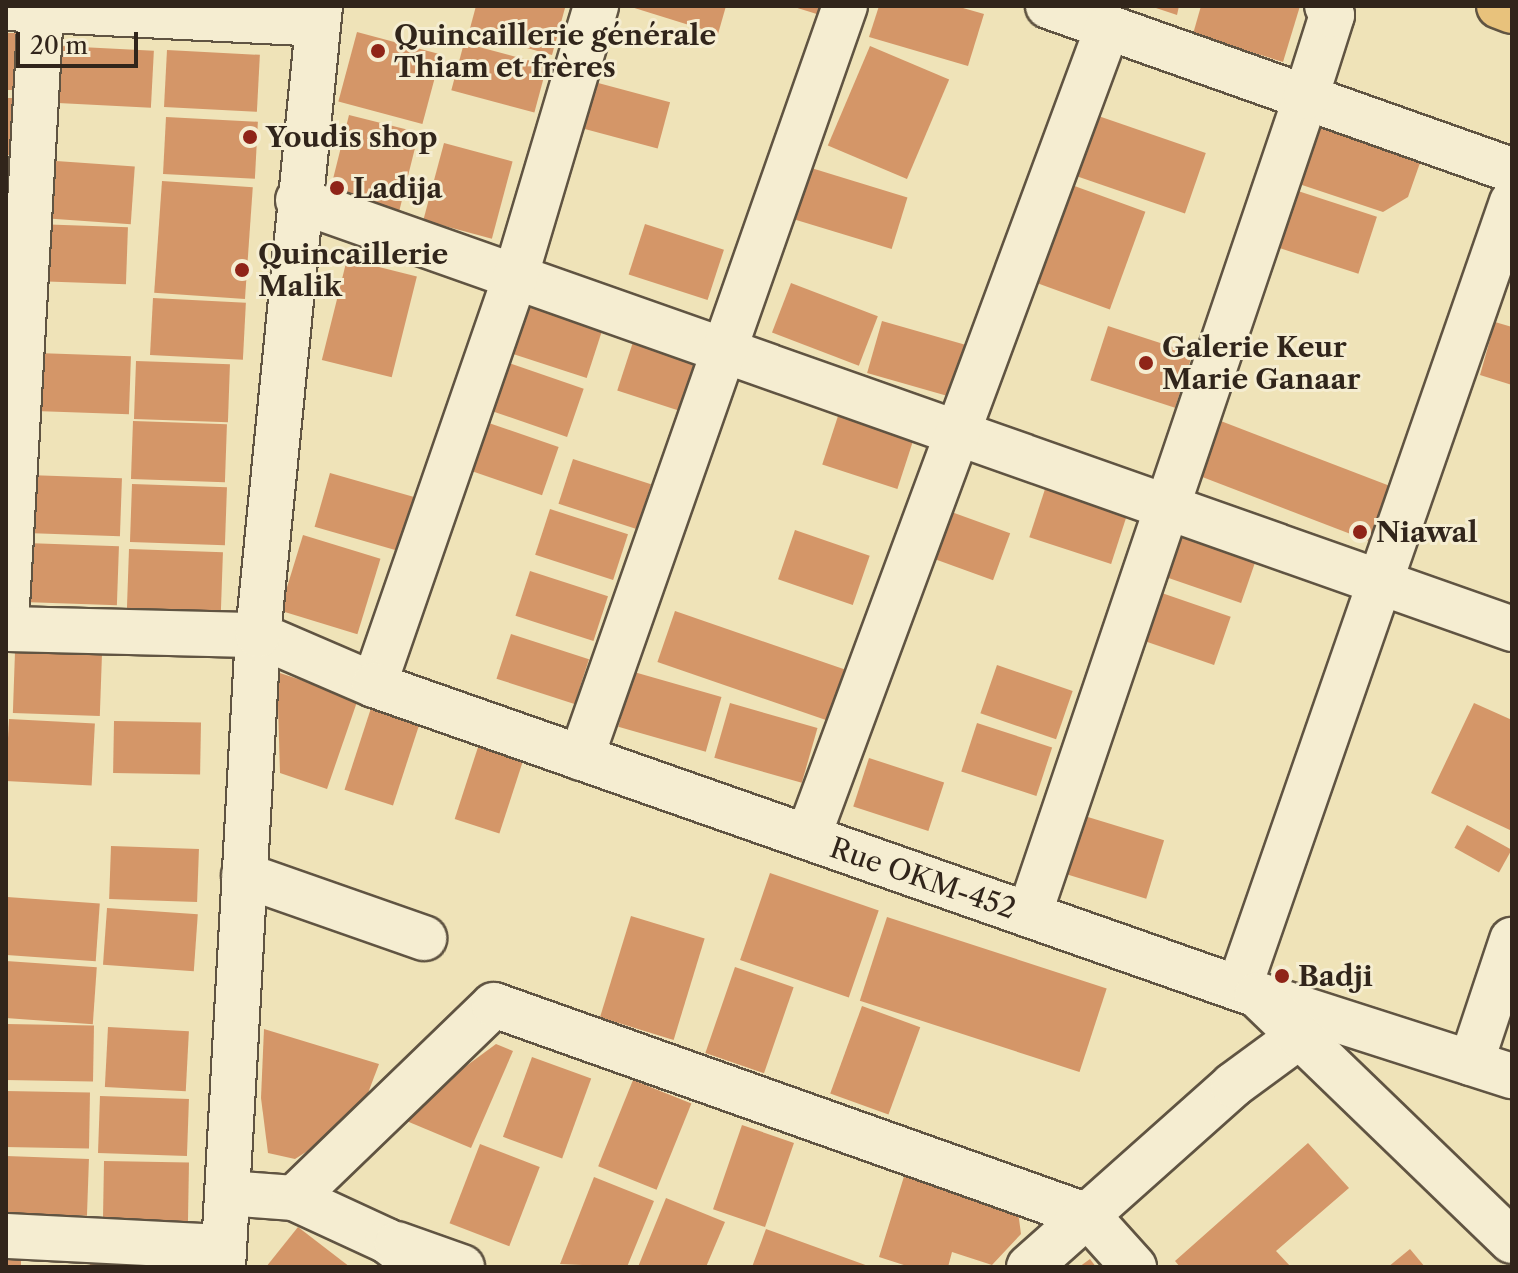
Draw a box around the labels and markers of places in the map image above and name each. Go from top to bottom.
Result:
place label: Quincaillerie générale Thiam et frères [394,18,716,84]
marker: Quincaillerie générale Thiam et frères [369,42,387,60]
place label: Youdis shop [266,120,437,154]
marker: Youdis shop [241,128,259,146]
place label: Ladija [353,171,443,205]
marker: Ladija [328,179,346,197]
place label: Quincaillerie Malik [258,237,448,303]
marker: Quincaillerie Malik [233,261,251,279]
place label: Galerie Keur Marie Ganaar [1162,330,1360,396]
marker: Galerie Keur Marie Ganaar [1137,354,1155,372]
place label: Niawal [1376,515,1478,549]
marker: Niawal [1351,523,1369,541]
place label: Badji [1298,959,1373,993]
marker: Badji [1273,967,1291,985]

